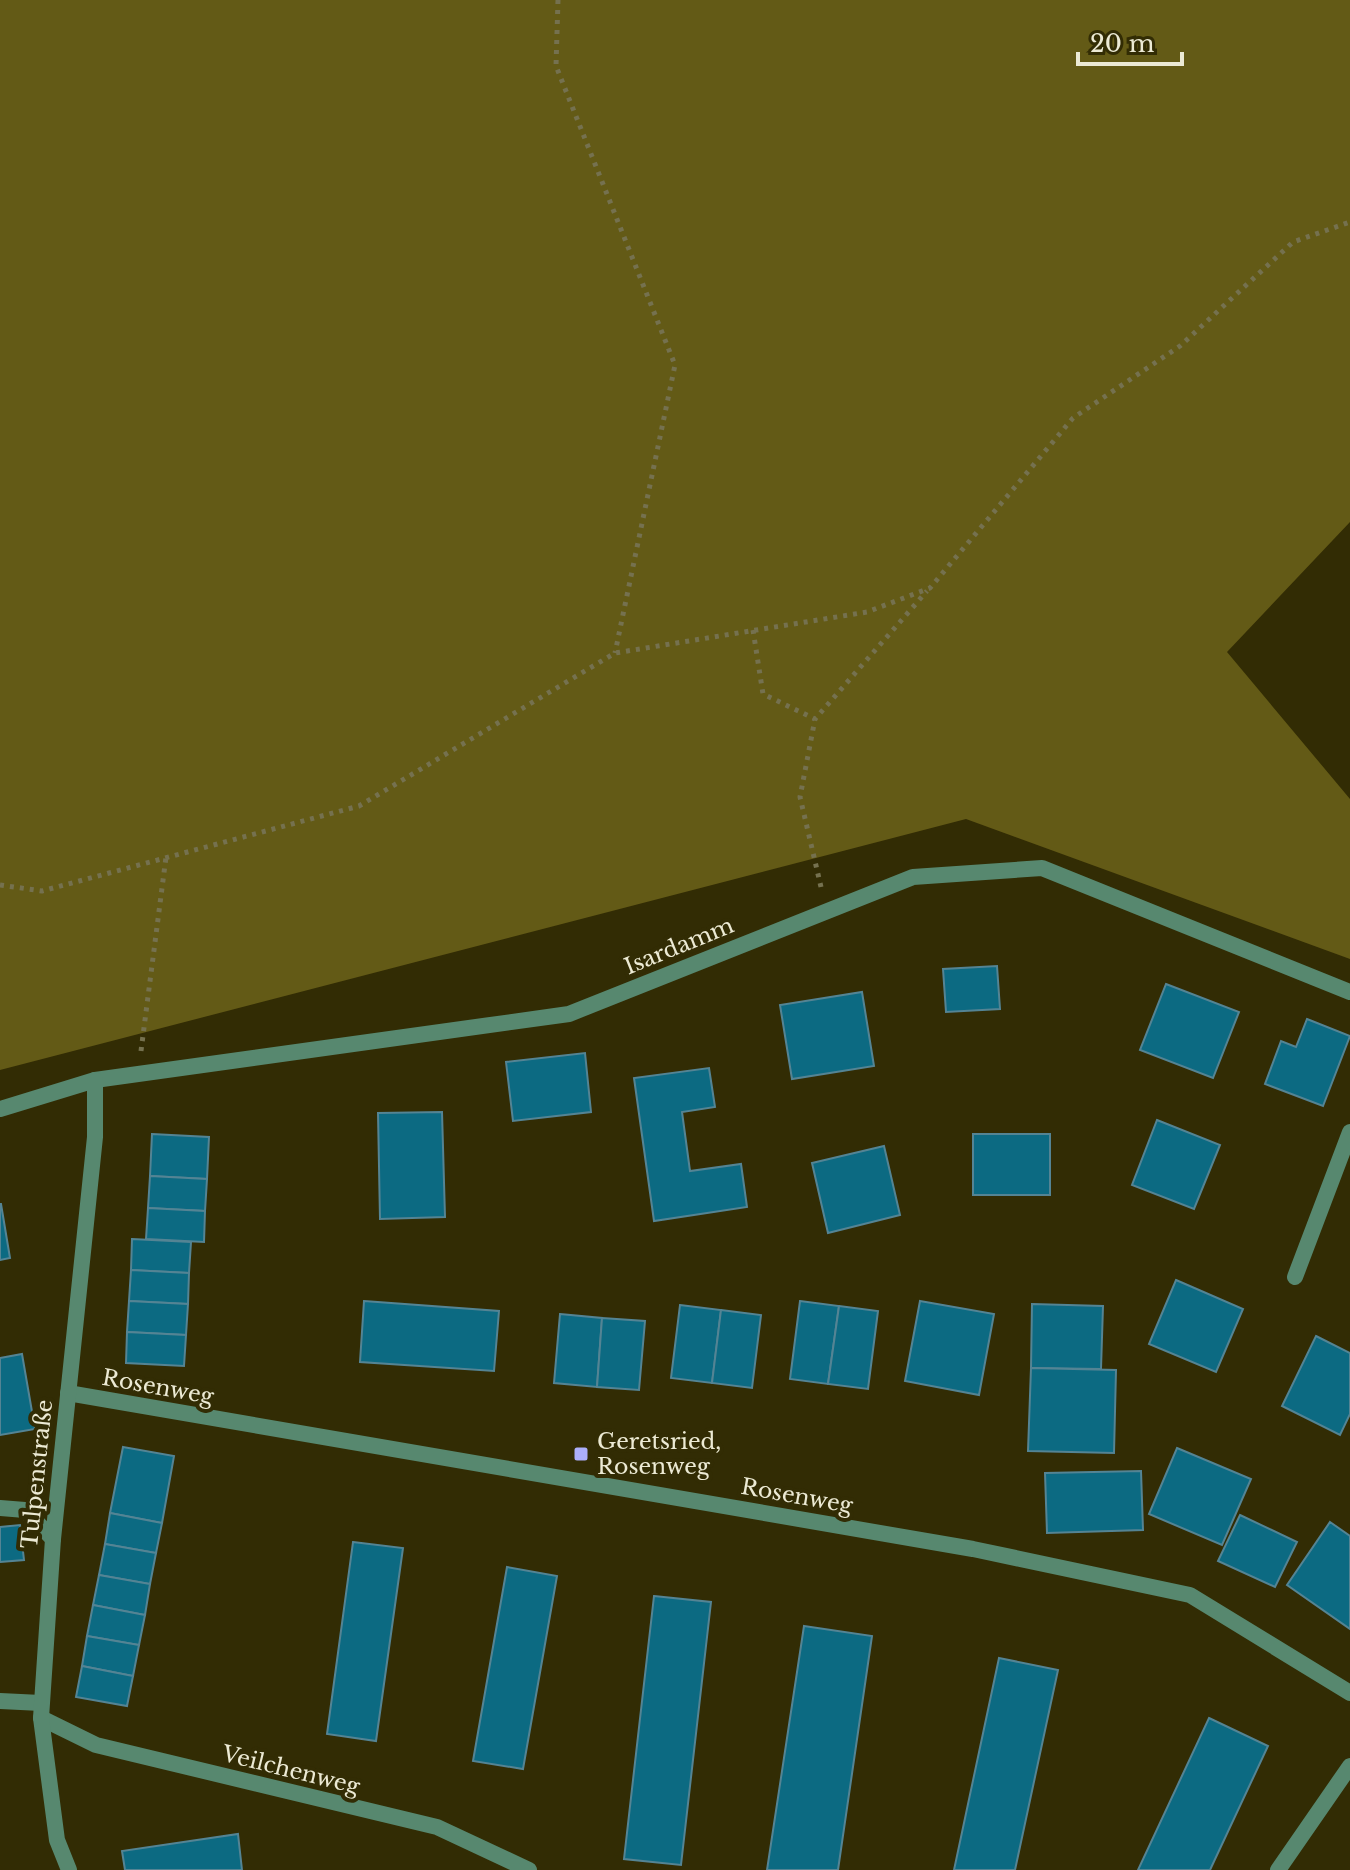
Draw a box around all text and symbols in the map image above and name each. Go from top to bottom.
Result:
scale bar [1078,16,1182,66]
text: 20 m [1090,29,1155,58]
street label: Isardamm [620,912,738,980]
street label: Rosenweg [100,1364,217,1410]
street label: Tulpenstraße [16,1398,58,1550]
place label: Geretsried, Rosenweg [597,1428,721,1480]
marker: Geretsried, Rosenweg [572,1445,590,1463]
street label: Rosenweg [739,1473,856,1519]
street label: Veilchenweg [218,1740,363,1800]

